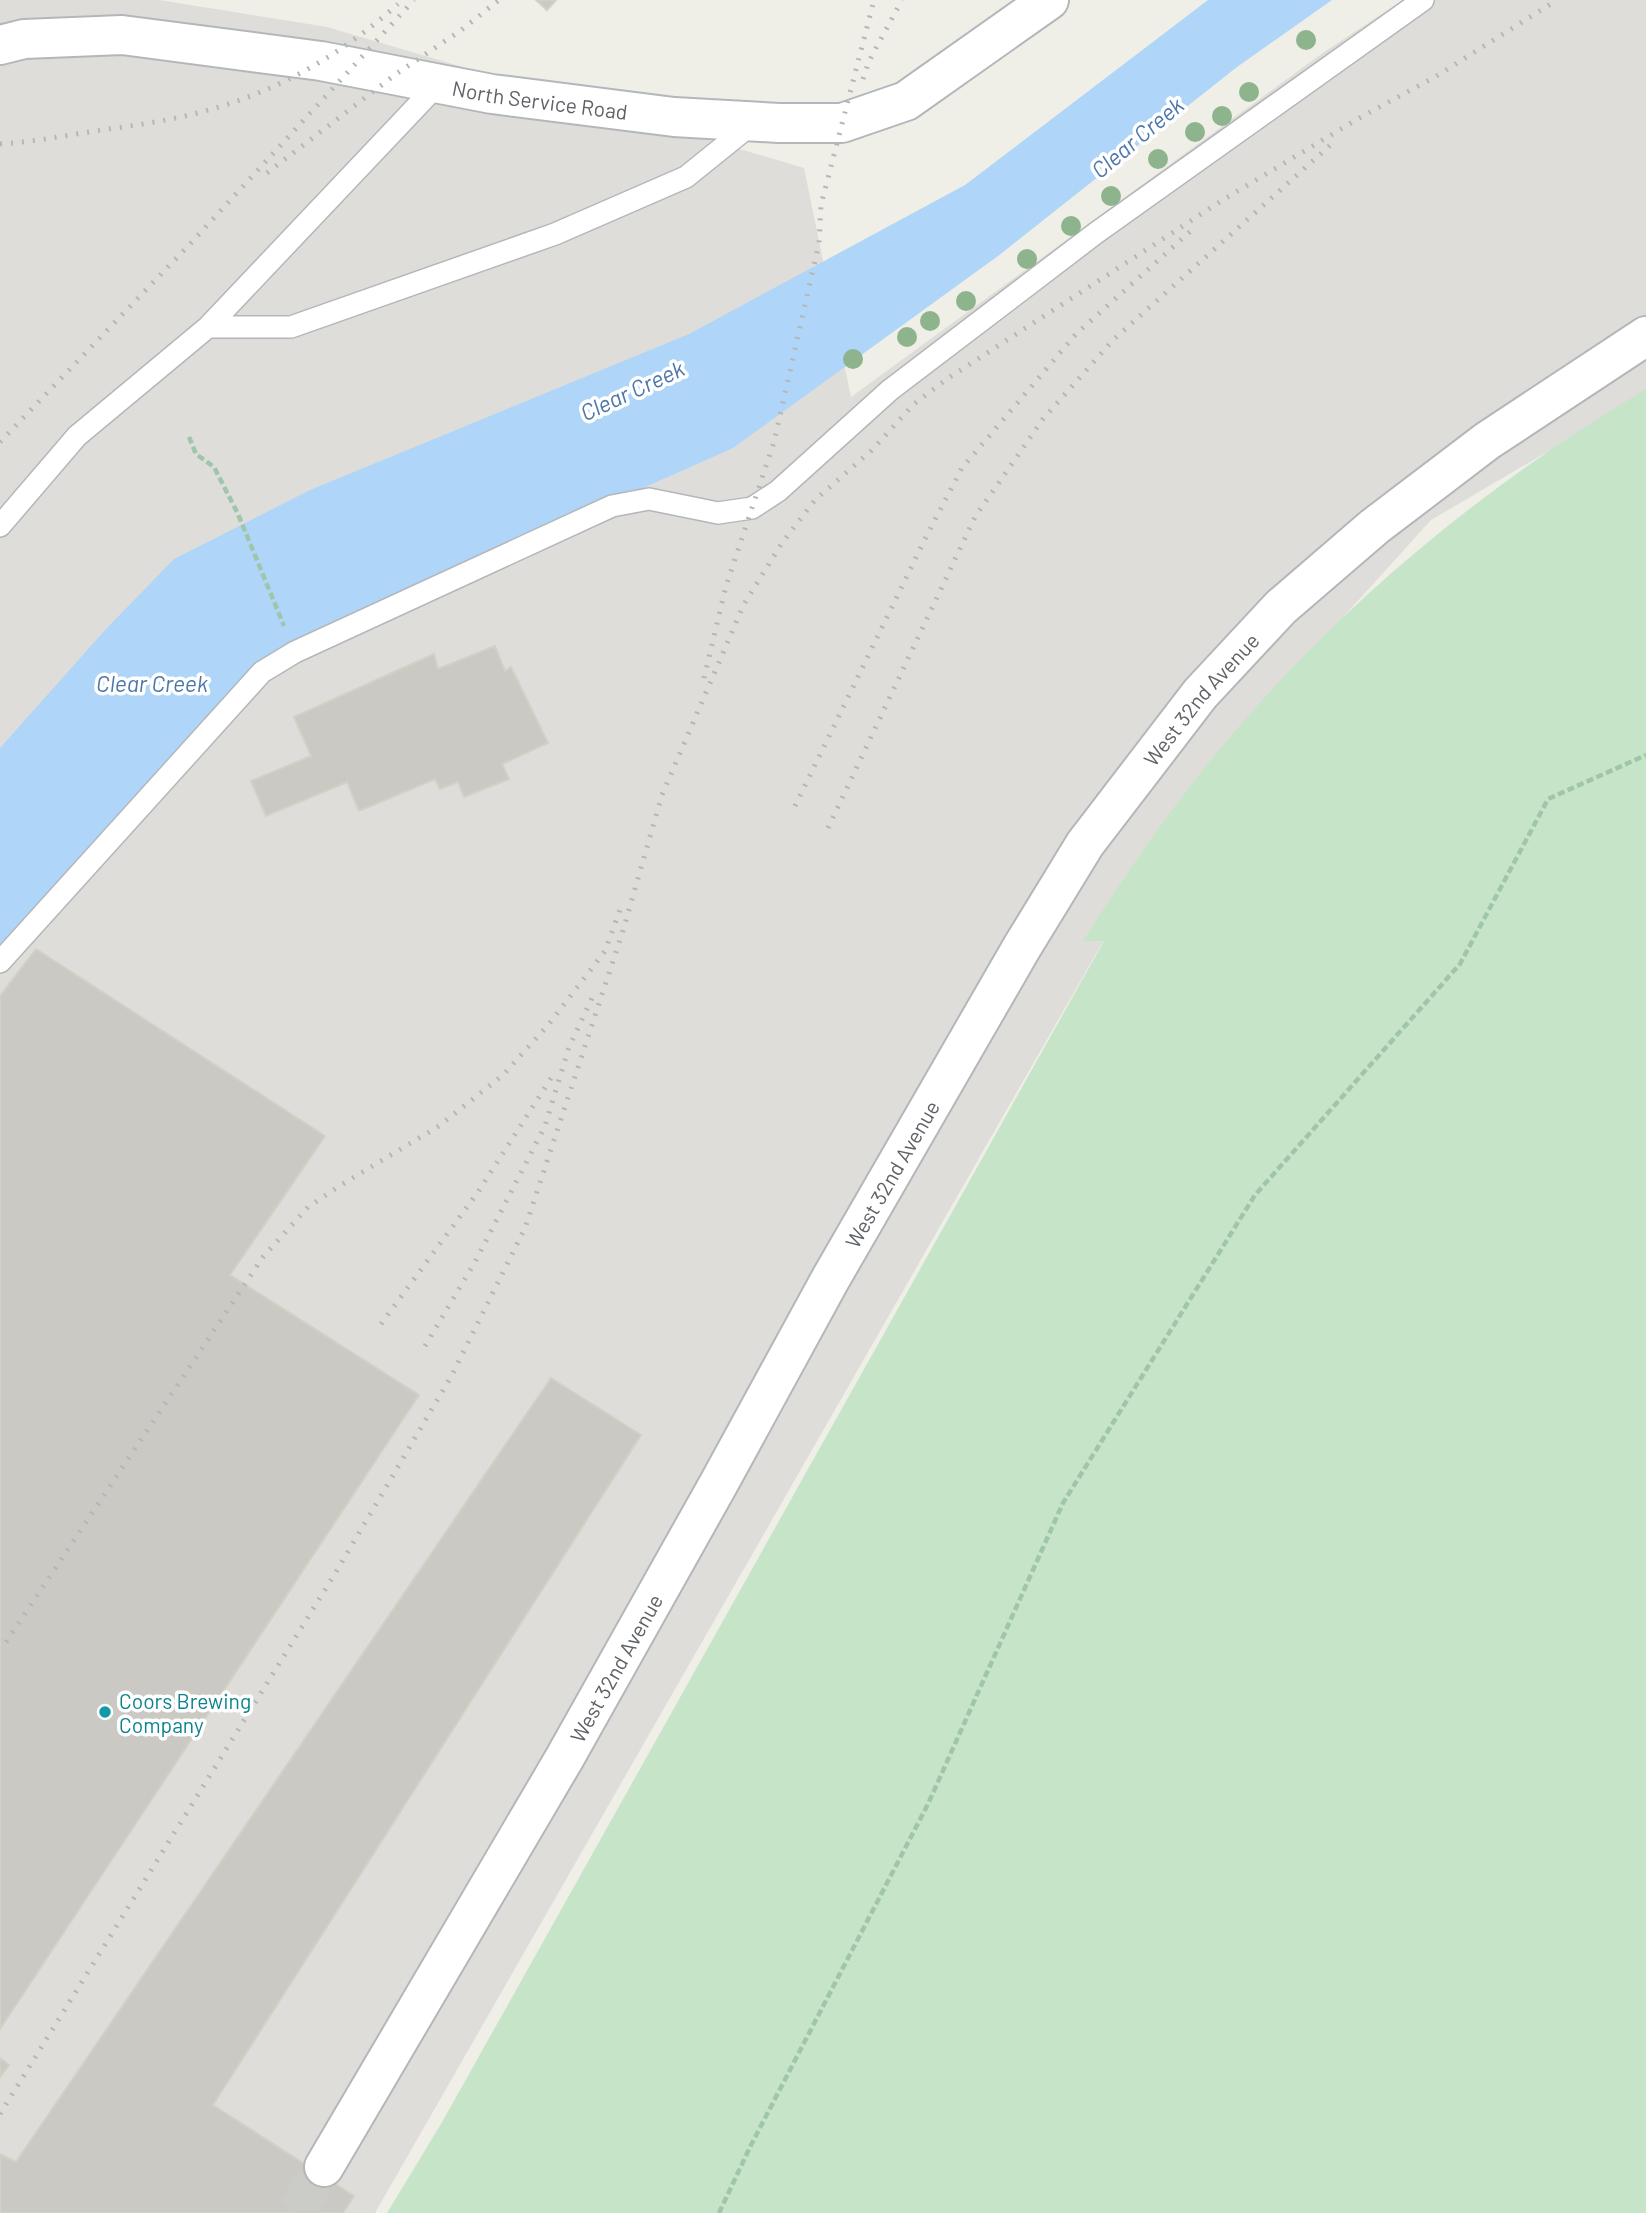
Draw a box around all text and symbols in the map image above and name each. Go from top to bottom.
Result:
street label: North Service Road [450,74,629,124]
water label: Clear Creek [1085,90,1189,184]
water label: Clear Creek [575,354,689,426]
street label: West 32nd Avenue [1137,627,1263,770]
water label: Clear Creek [96,669,208,697]
street label: West 32nd Avenue [839,1095,944,1252]
street label: West 32nd Avenue [564,1589,667,1746]
place label: Coors Brewing Company [119,1688,251,1737]
marker: Coors Brewing Company [97,1704,113,1720]

